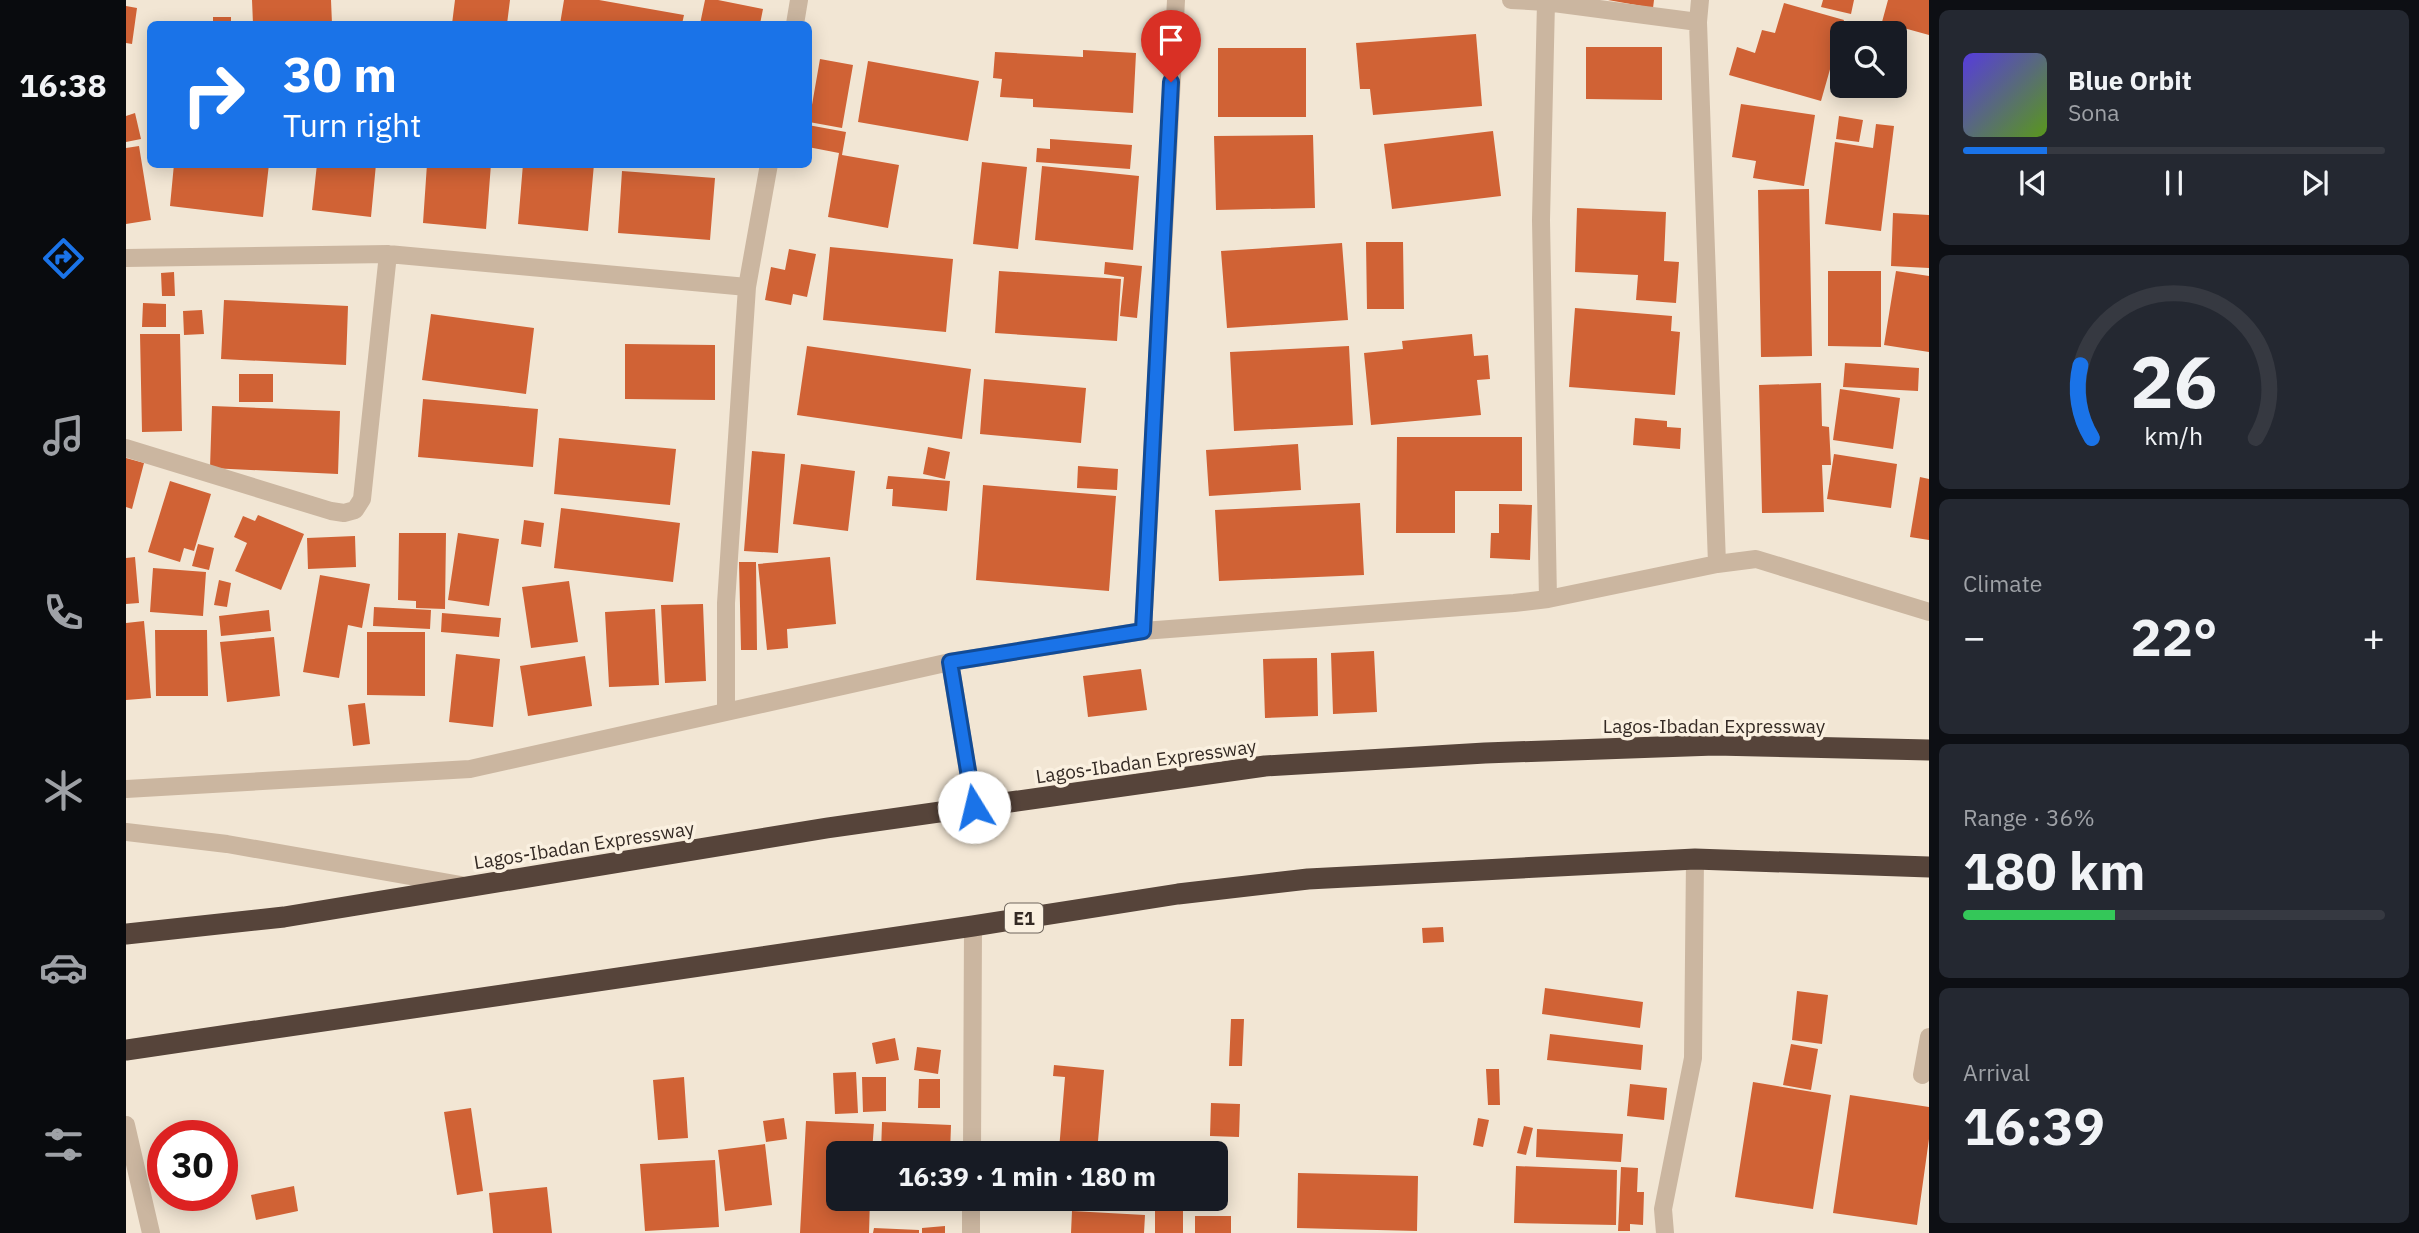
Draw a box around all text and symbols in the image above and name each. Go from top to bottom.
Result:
pin [1141,10,1201,82]
icon: arrive [1152,21,1190,59]
map controls [1830,21,1907,98]
button: search [1830,21,1907,98]
text: 30 m [283,42,397,105]
icon: right [168,49,259,140]
text: Blue Orbit [2068,63,2192,97]
text: 16:38 [19,64,107,106]
text: Sona [2068,97,2120,127]
text: Turn right [283,104,421,146]
icon: previous [2014,164,2052,202]
icon: pause [2155,164,2193,202]
icon: next [2296,164,2334,202]
icon: directions [39,234,88,283]
text: 26 [2130,333,2218,428]
icon: music [39,411,88,460]
text: km/h [2145,419,2203,452]
text: Climate [1963,568,2042,598]
icon: phone [39,588,88,637]
text: 22° [2131,603,2217,670]
text: − [1963,612,1986,661]
text: + [2362,612,2385,661]
street label: Lagos-Ibadan Expressway [1603,714,1826,738]
street label: Lagos-Ibadan Expressway [1034,734,1258,788]
icon: climate [39,766,88,815]
position arrow [937,770,1011,844]
text: Range · 36% [1963,802,2095,832]
street label: Lagos-Ibadan Expressway [472,816,696,874]
text: 180 km [1963,837,2145,904]
road number: E1 [1005,903,1043,932]
icon: car [39,943,88,992]
text: Arrival [1963,1057,2030,1087]
text: 16:39 [1963,1092,2105,1159]
icon: filters [39,1120,88,1169]
speed limit sign: 30 [147,1120,238,1211]
text: 16:39 · 1 min · 180 m [898,1159,1156,1193]

